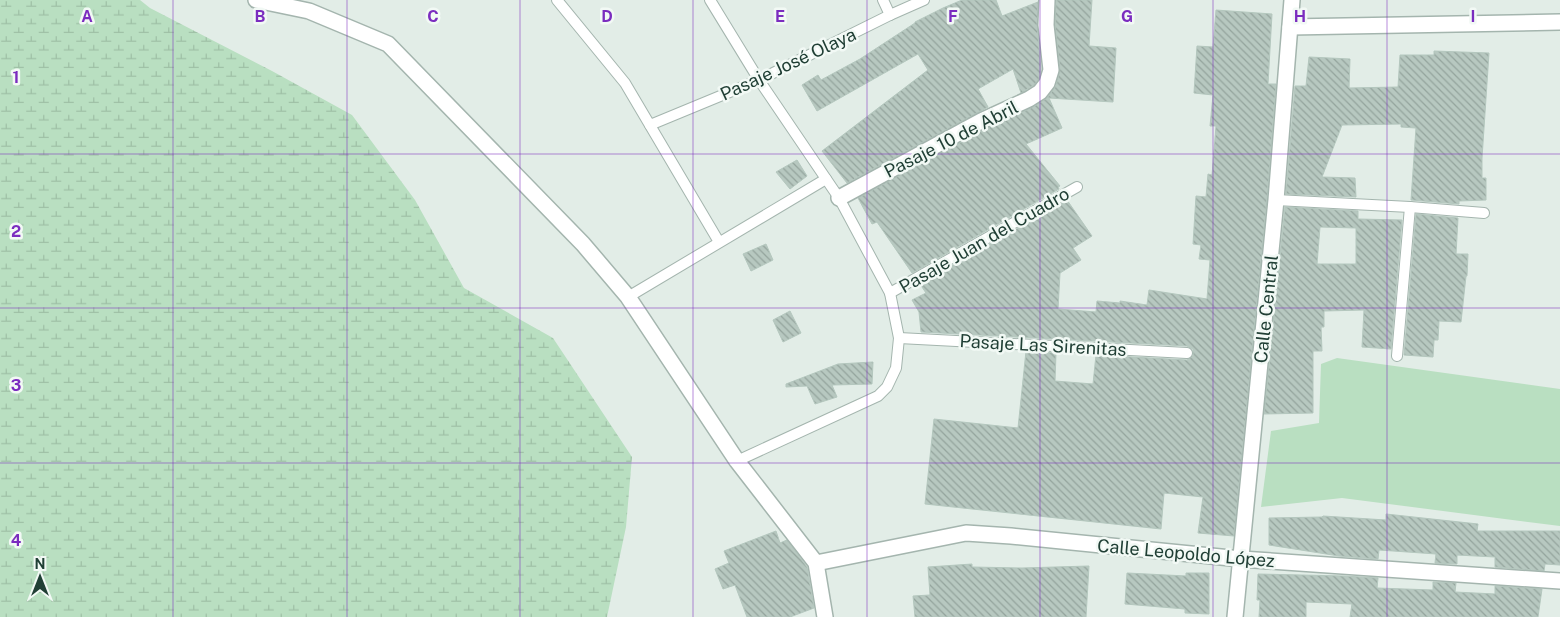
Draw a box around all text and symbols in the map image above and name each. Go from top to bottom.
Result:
text: A [81,7,93,26]
text: B [255,7,266,26]
text: C [427,7,439,26]
text: D [601,7,613,26]
text: E [775,7,785,26]
text: F [948,7,958,26]
text: G [1121,7,1133,26]
text: H [1294,7,1306,26]
text: I [1471,7,1475,26]
street label: Pasaje José Olaya [717,23,859,105]
text: 1 [13,68,19,87]
street label: Pasaje 10 de Abril [880,96,1022,182]
street label: Pasaje Juan del Cuadro [895,183,1073,297]
text: 2 [11,222,21,241]
street label: Calle Central [1250,254,1282,364]
street label: Pasaje Las Sirenitas [959,330,1127,360]
text: 3 [11,376,21,395]
text: 4 [11,531,22,550]
street label: Calle Leopoldo López [1096,535,1276,571]
north arrow [15,552,65,602]
text: N [35,556,45,572]

